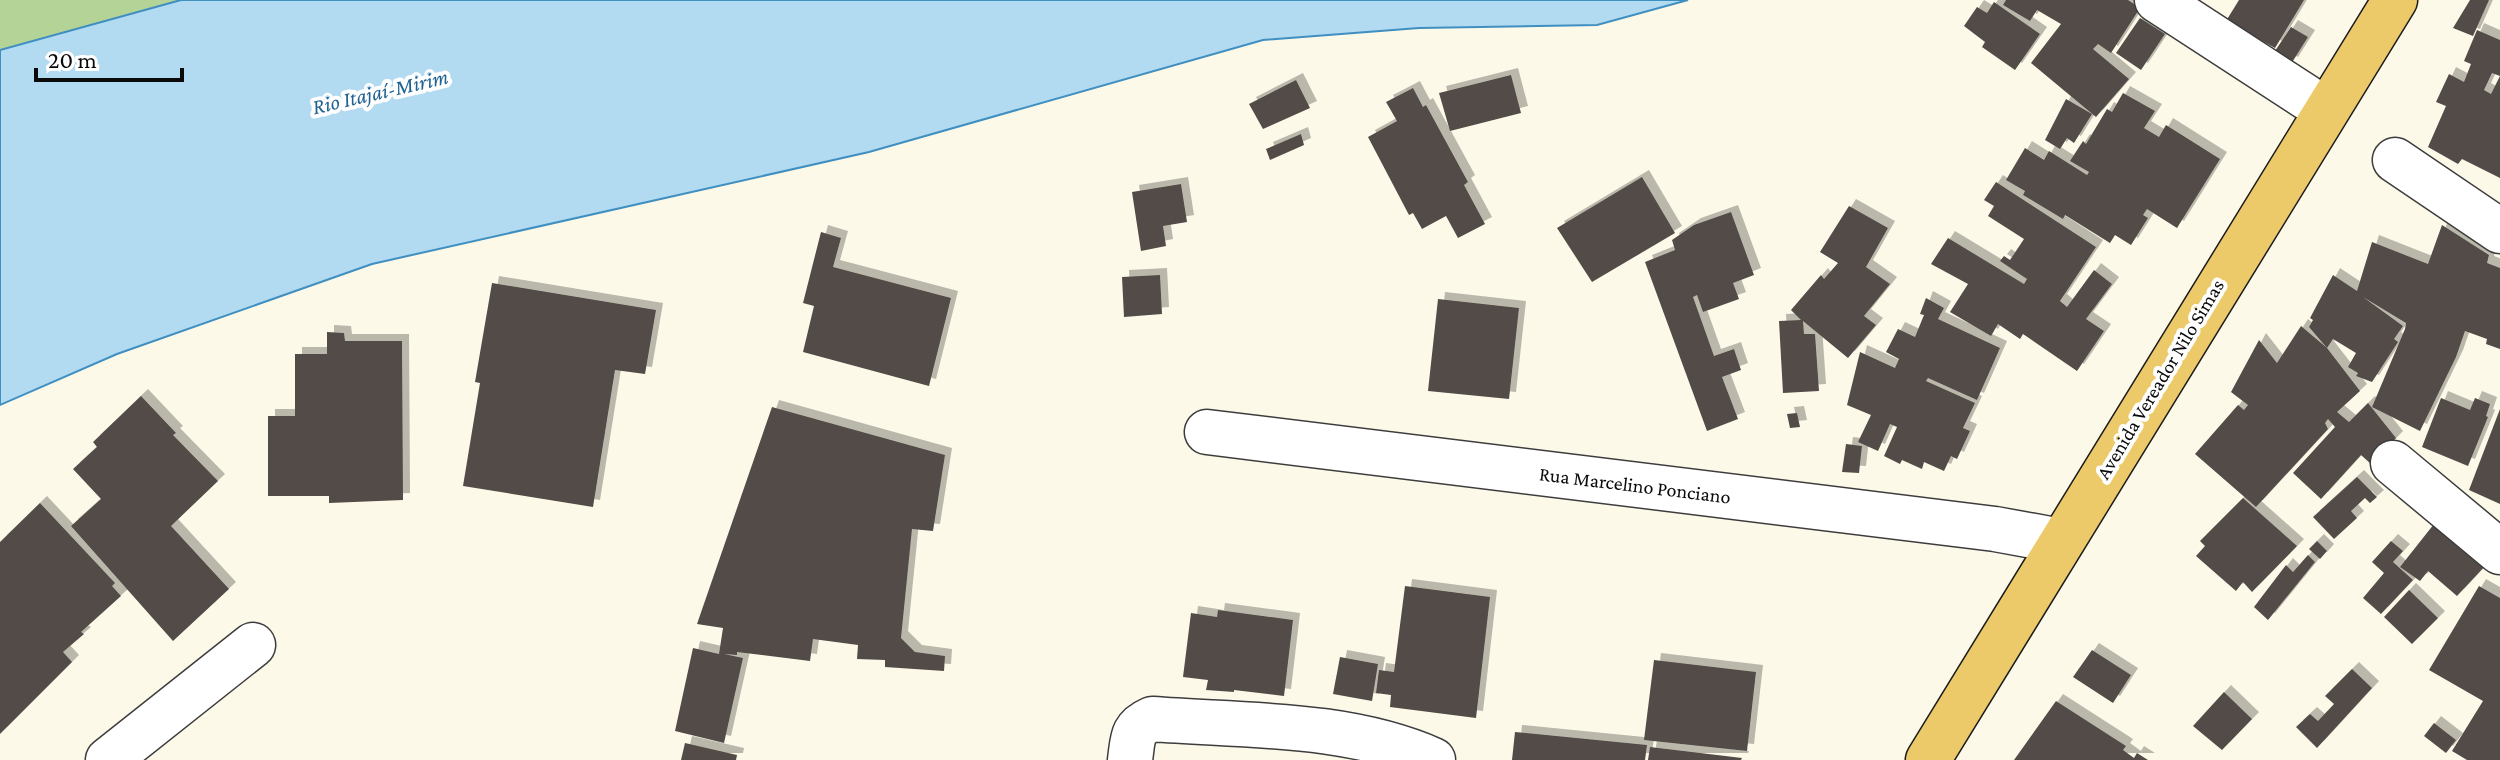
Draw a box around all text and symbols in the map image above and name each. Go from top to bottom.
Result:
scale bar [36,32,182,82]
text: 20 m [48,46,97,73]
water label: Rio Itajaí-Mirim [310,64,451,120]
street label: Avenida Vereador Nilo Simas [2092,275,2228,483]
street label: Rua Marcelino Ponciano [1538,462,1732,508]

